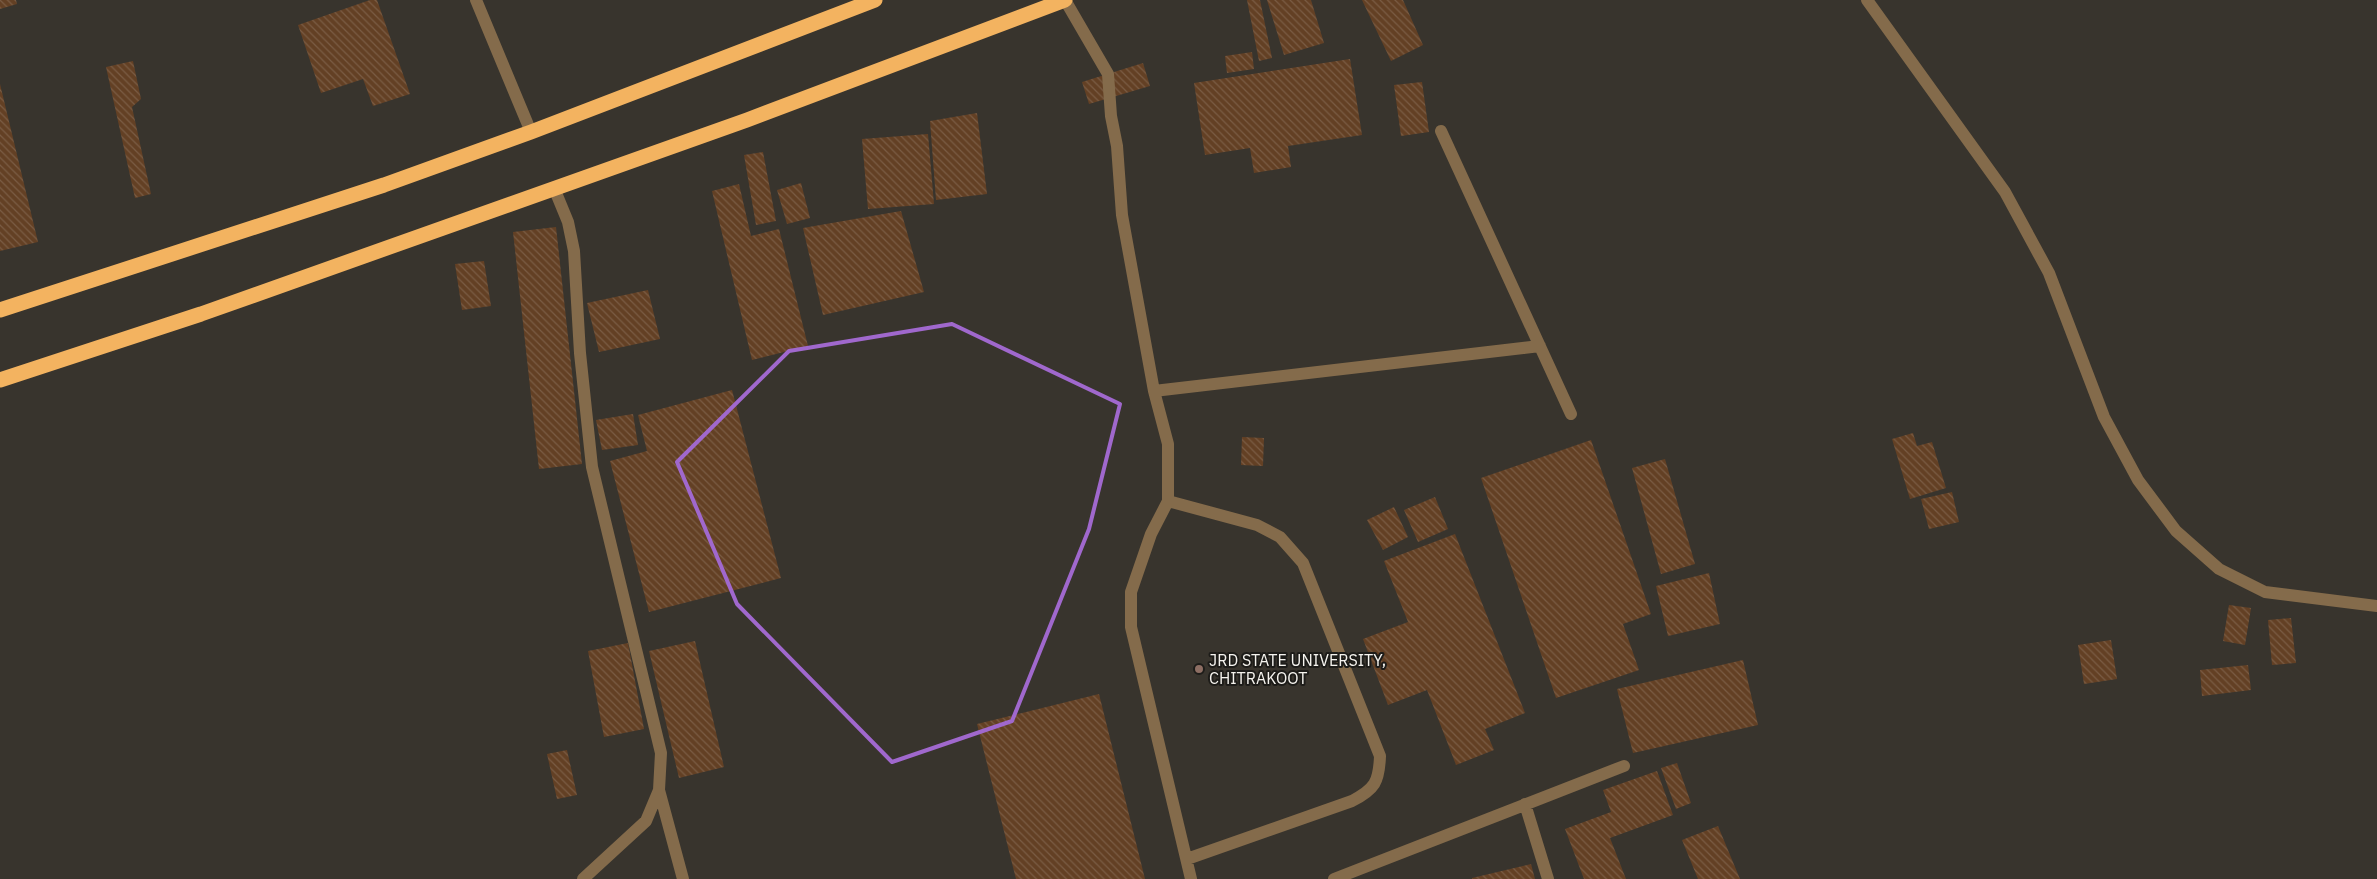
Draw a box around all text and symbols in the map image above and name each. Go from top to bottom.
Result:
place label: JRD STATE UNIVERSITY, CHITRAKOOT [1209,650,1386,688]
marker: JRD STATE UNIVERSITY, CHITRAKOOT [1193,663,1205,675]

